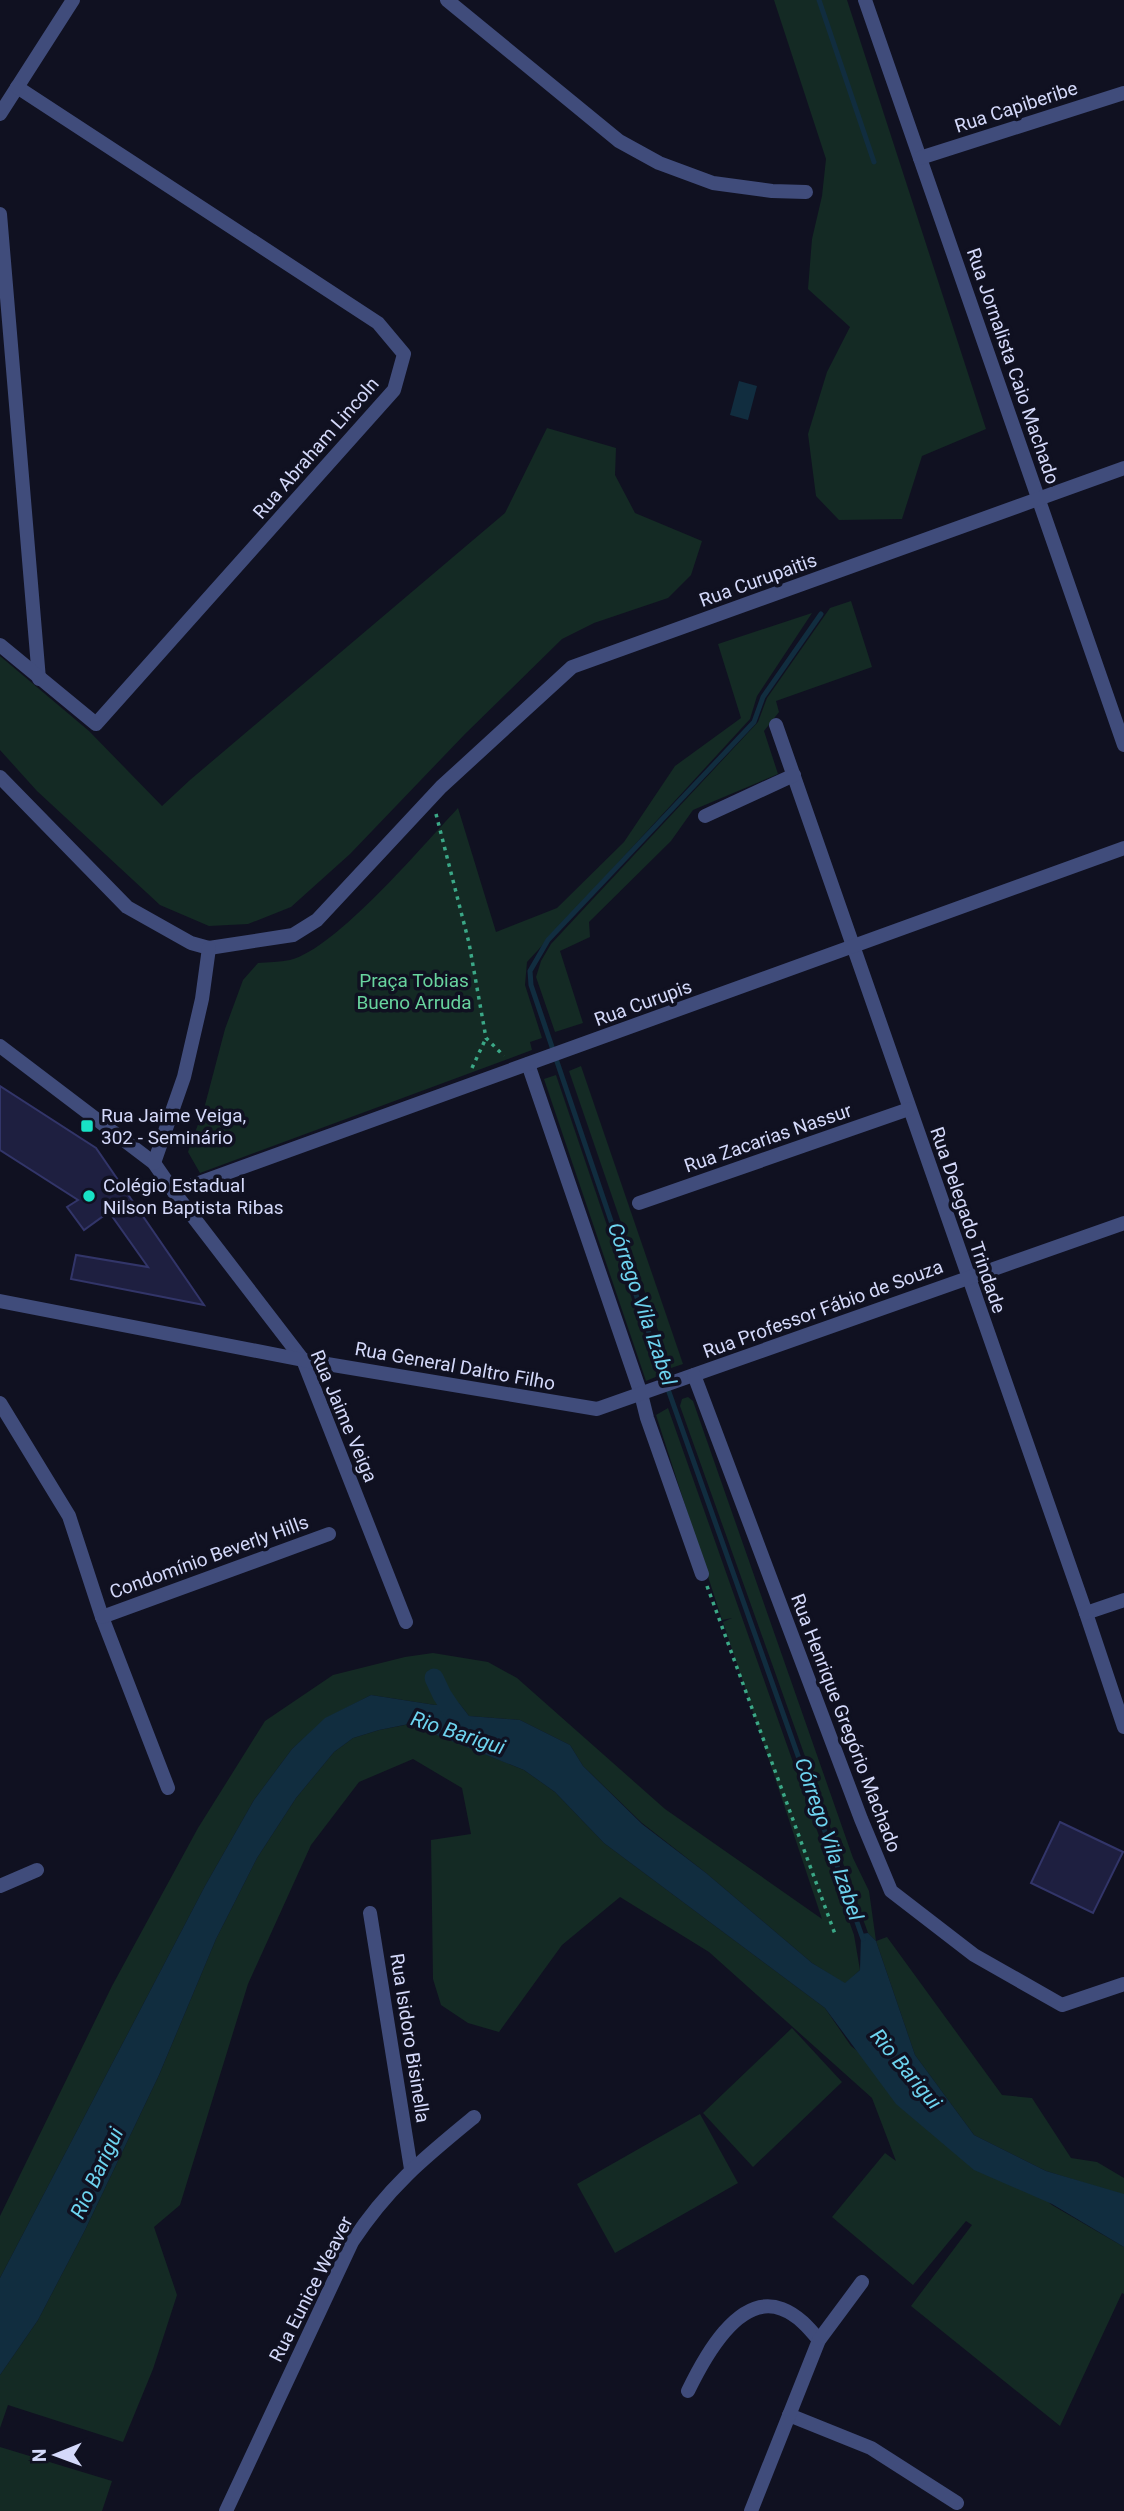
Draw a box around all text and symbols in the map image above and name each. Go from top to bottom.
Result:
street label: Rua Capiberibe [952,76,1080,138]
street label: Rua Jornalista Caio Machado [962,245,1064,487]
street label: Rua Abraham Lincoln [248,372,384,524]
street label: Rua Curupaitis [696,548,820,612]
park label: Praça Tobias Bueno Arruda [356,969,472,1014]
street label: Rua Curupis [591,975,695,1031]
street label: Rua Zacarias Nassur [681,1098,855,1177]
place label: Rua Jaime Veiga, 302 - Seminário [101,1104,246,1149]
marker: Rua Jaime Veiga, 302 - Seminário [79,1118,95,1134]
street label: Rua Delegado Trindade [925,1124,1011,1316]
place label: Colégio Estadual Nilson Baptista Ribas [103,1174,284,1219]
marker: Colégio Estadual Nilson Baptista Ribas [81,1188,97,1204]
water label: Córrego Vila Izabel [603,1219,681,1390]
street label: Rua Professor Fábio de Souza [700,1255,946,1363]
street label: Rua General Daltro Filho [353,1337,557,1395]
street label: Rua Jaime Veiga [306,1346,382,1486]
street label: Condomínio Beverly Hills [106,1510,312,1604]
street label: Rua Henrique Gregório Machado [786,1590,906,1856]
water label: Rio Barigui [408,1707,508,1759]
water label: Córrego Vila Izabel [790,1754,868,1925]
street label: Rua Isidoro Bisinella [385,1952,435,2124]
water label: Rio Barigui [865,2024,947,2114]
water label: Rio Barigui [66,2124,129,2222]
street label: Rua Eunice Weaver [264,2212,358,2366]
north arrow [21,2420,91,2490]
text: N [28,2448,51,2462]

